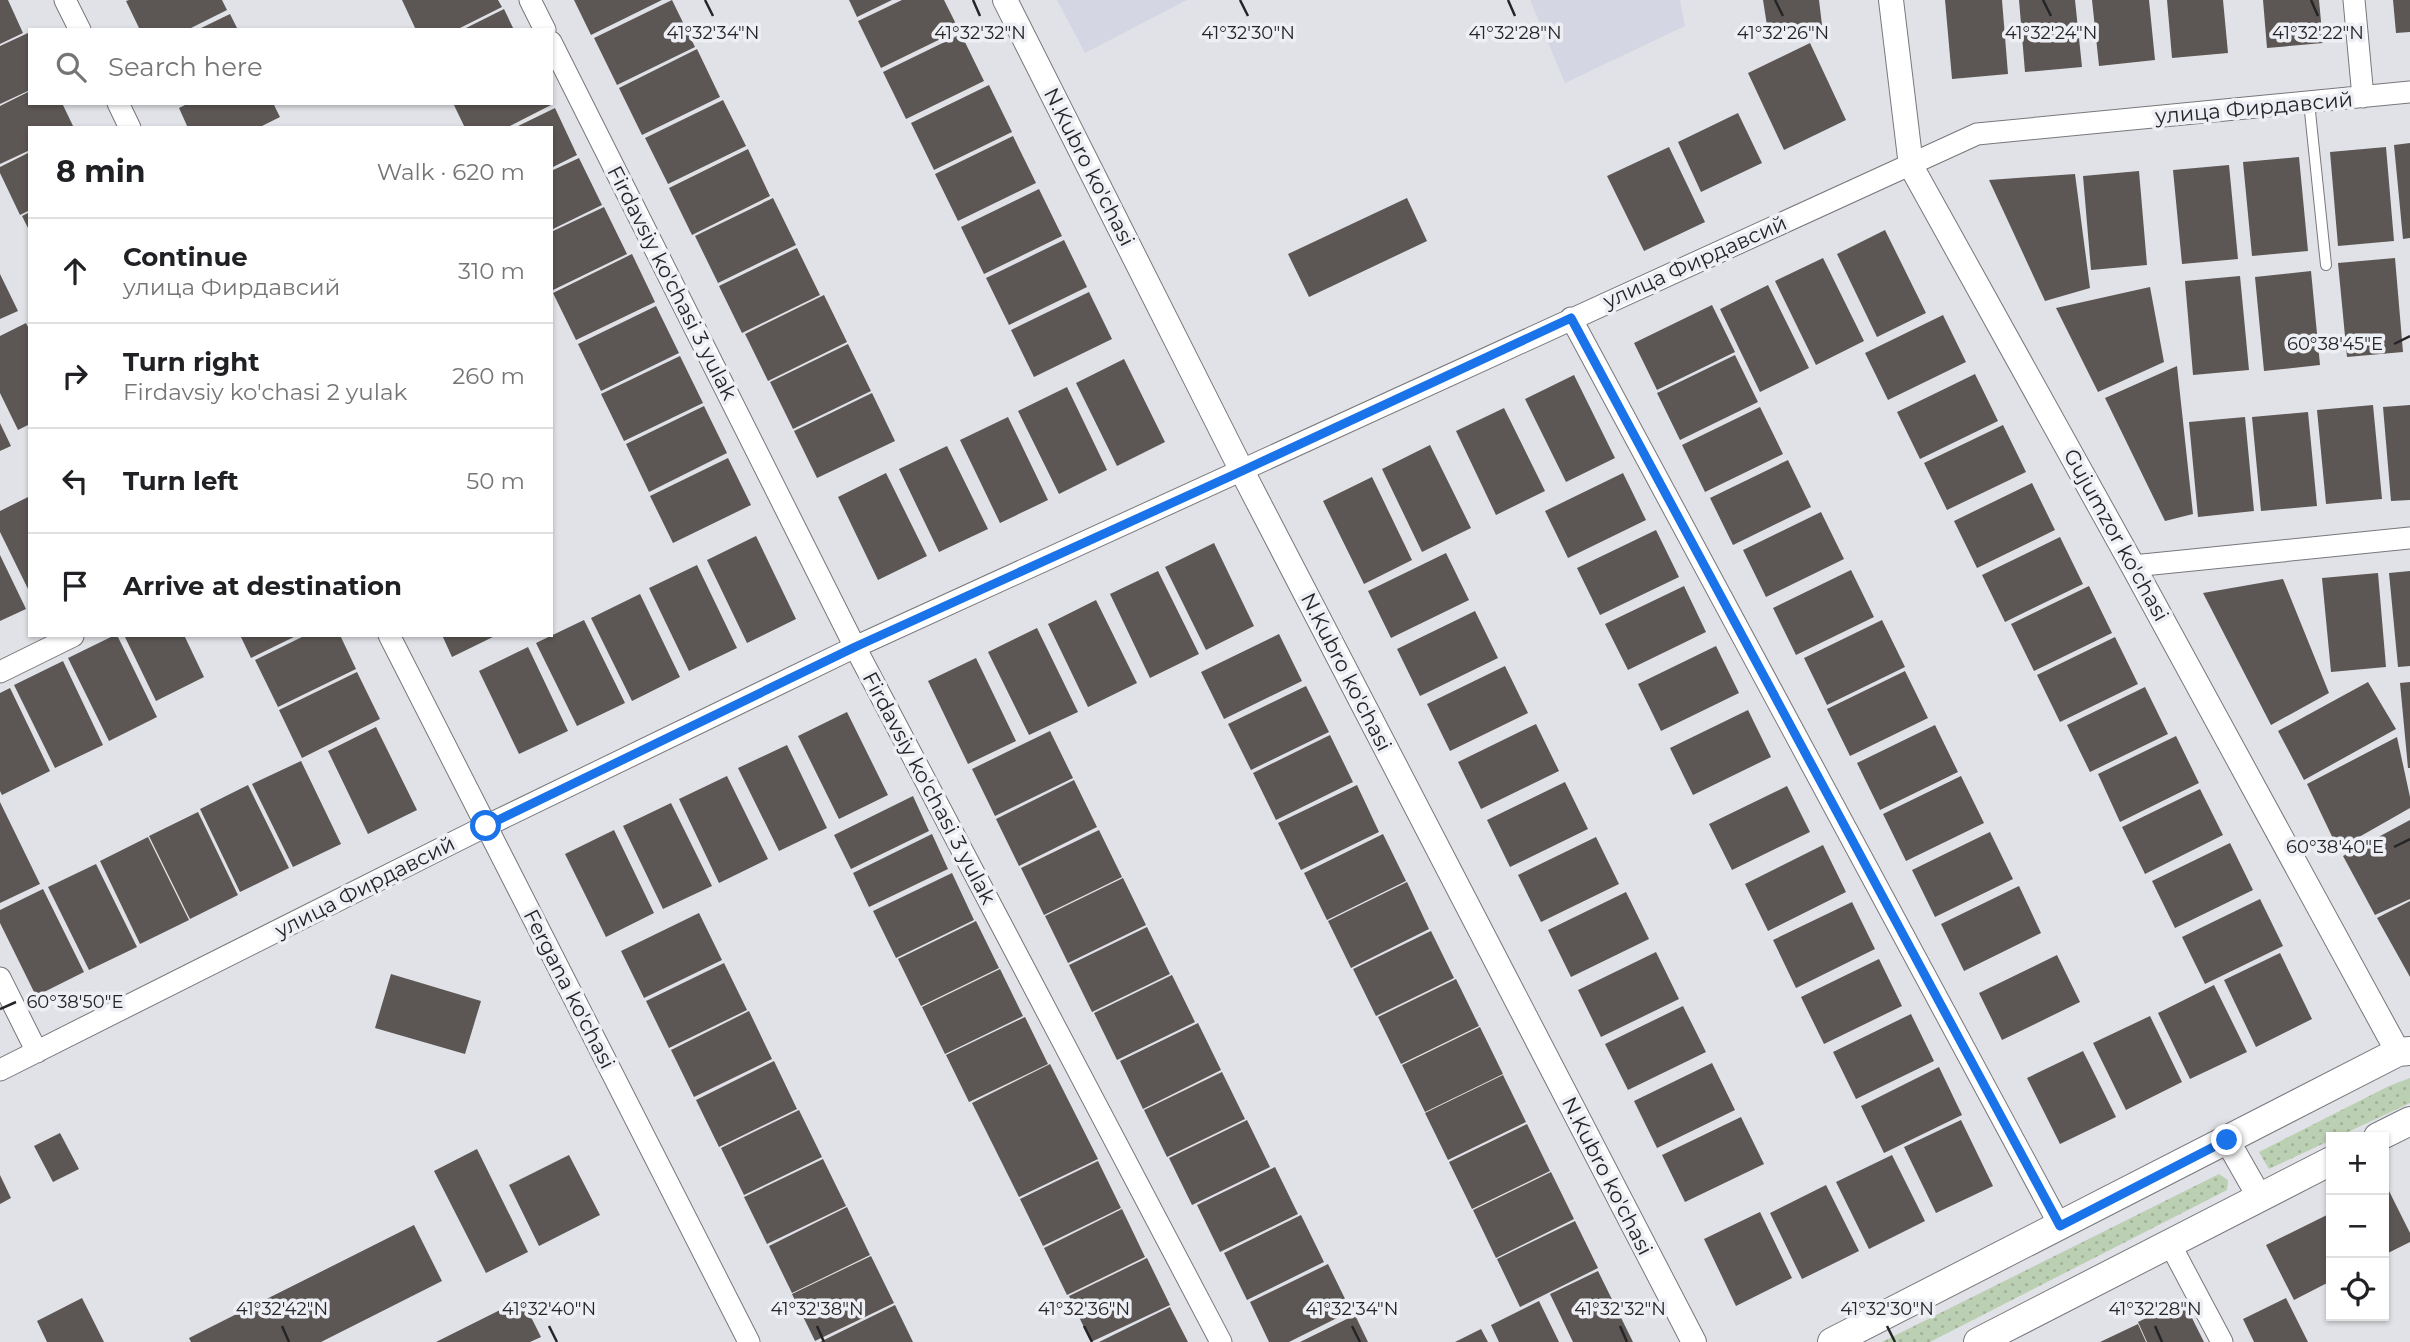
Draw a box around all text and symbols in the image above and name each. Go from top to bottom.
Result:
text: 41°32'34"N [667,22,759,44]
text: 41°32'32"N [934,22,1026,44]
text: 41°32'30"N [1201,22,1295,44]
text: 41°32'28"N [1468,22,1562,44]
text: 41°32'26"N [1737,22,1829,44]
text: 41°32'24"N [2005,22,2097,44]
text: 41°32'22"N [2272,22,2364,44]
search box [28,28,553,105]
icon: search [52,48,90,86]
text: Search here [108,51,263,83]
street label: N.Kubro ko'chasi [1039,83,1140,250]
street label: улица Фирдавсий [2153,86,2354,129]
text: 8 min [56,153,146,190]
text: Walk · 620 m [377,158,525,186]
street label: Firdavsiy ko'chasi 3 yulak [602,162,743,404]
street label: улица Фирдавсий [1598,210,1791,314]
text: Continue [123,241,248,273]
icon: ahead [56,252,94,290]
text: 310 m [458,257,525,285]
text: улица Фирдавсий [123,273,340,301]
text: 60°38'45"E [2287,333,2383,355]
text: Turn right [123,346,259,378]
icon: right [56,357,94,395]
text: 260 m [452,362,525,390]
text: Firdavsiy ko'chasi 2 yulak [123,378,407,406]
street label: Gujumzor ko'chasi [2059,444,2174,625]
icon: left [56,462,94,500]
text: Turn left [123,465,239,497]
text: 50 m [466,467,525,495]
icon: arrive [56,567,94,605]
text: Arrive at destination [123,570,402,602]
street label: N.Kubro ko'chasi [1296,588,1397,755]
street label: Firdavsiy ko'chasi 3 yulak [858,667,1002,909]
route start [470,810,501,841]
street label: улица Фирдавсий [270,830,459,943]
text: 60°38'40"E [2286,836,2384,858]
street label: Fergana ko'chasi [518,905,620,1073]
text: 60°38'50"E [26,991,124,1013]
street label: N.Kubro ko'chasi [1557,1092,1658,1259]
route end [2211,1124,2242,1155]
map controls [2326,1132,2389,1321]
button: + [2326,1132,2389,1195]
button: − [2326,1195,2389,1258]
button: locate [2326,1258,2389,1321]
text: 41°32'42"N [236,1298,328,1320]
text: 41°32'40"N [502,1298,596,1320]
text: 41°32'38"N [770,1298,864,1320]
text: 41°32'36"N [1038,1298,1130,1320]
text: 41°32'34"N [1306,1298,1398,1320]
text: 41°32'32"N [1574,1298,1666,1320]
text: 41°32'30"N [1840,1298,1934,1320]
text: 41°32'28"N [2108,1298,2202,1320]

